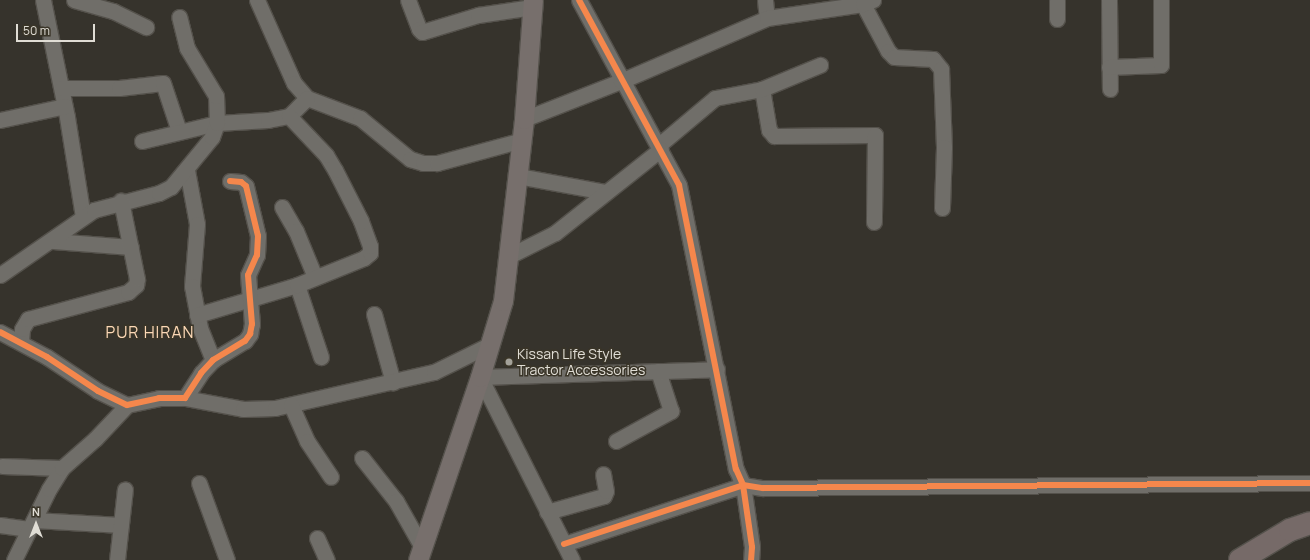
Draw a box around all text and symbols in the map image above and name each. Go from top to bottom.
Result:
scale bar [18,16,97,42]
text: 50 m [23,22,50,39]
district label: PUR HIRAN [105,322,195,342]
place label: Kissan Life Style Tractor Accessories [517,346,645,378]
marker: Kissan Life Style Tractor Accessories [504,357,514,367]
north arrow [16,504,56,544]
text: N [32,504,40,519]

